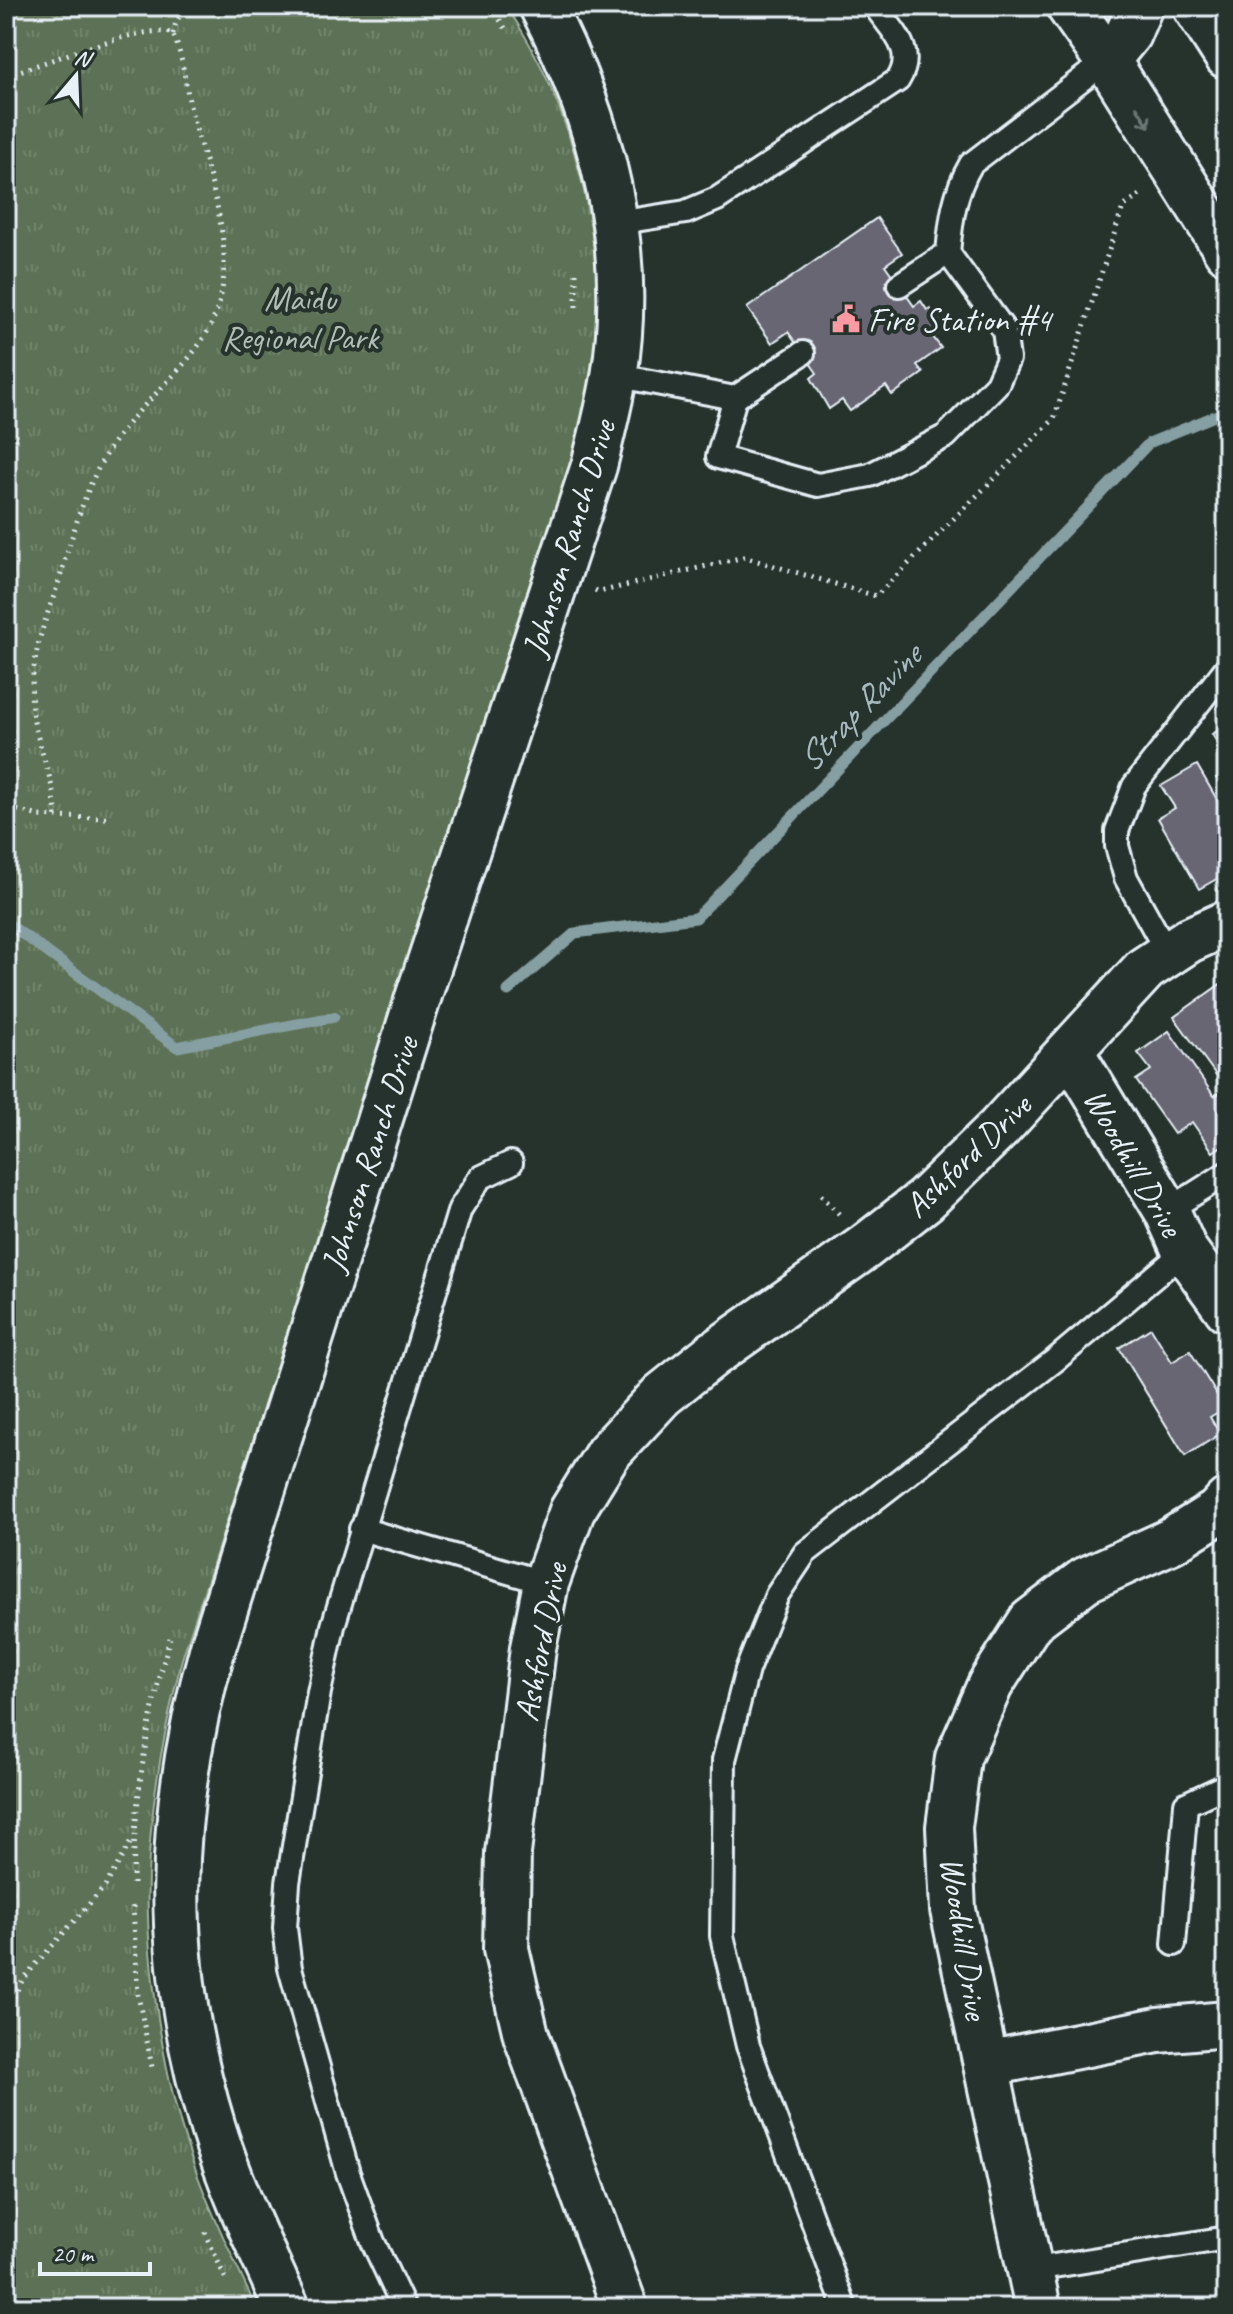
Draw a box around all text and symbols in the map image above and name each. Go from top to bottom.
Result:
north arrow [36,36,116,116]
text: N [71,43,96,75]
one-way arrow [1135,106,1152,128]
park label: Maidu Regional Park [222,277,381,359]
place label: Fire Station #4 [868,298,1055,341]
public building icon: Fire Station #4 [831,304,861,334]
street label: Johnson Ranch Drive [512,413,625,663]
water label: Strap Ravine [787,630,935,781]
street label: Johnson Ranch Drive [311,1029,428,1279]
street label: Woodhill Drive [1074,1081,1194,1246]
street label: Ashford Drive [895,1083,1041,1226]
street label: Ashford Drive [504,1558,577,1725]
street label: Woodhill Drive [930,1854,999,2024]
scale bar [40,2226,150,2276]
text: 20 m [52,2239,95,2269]

